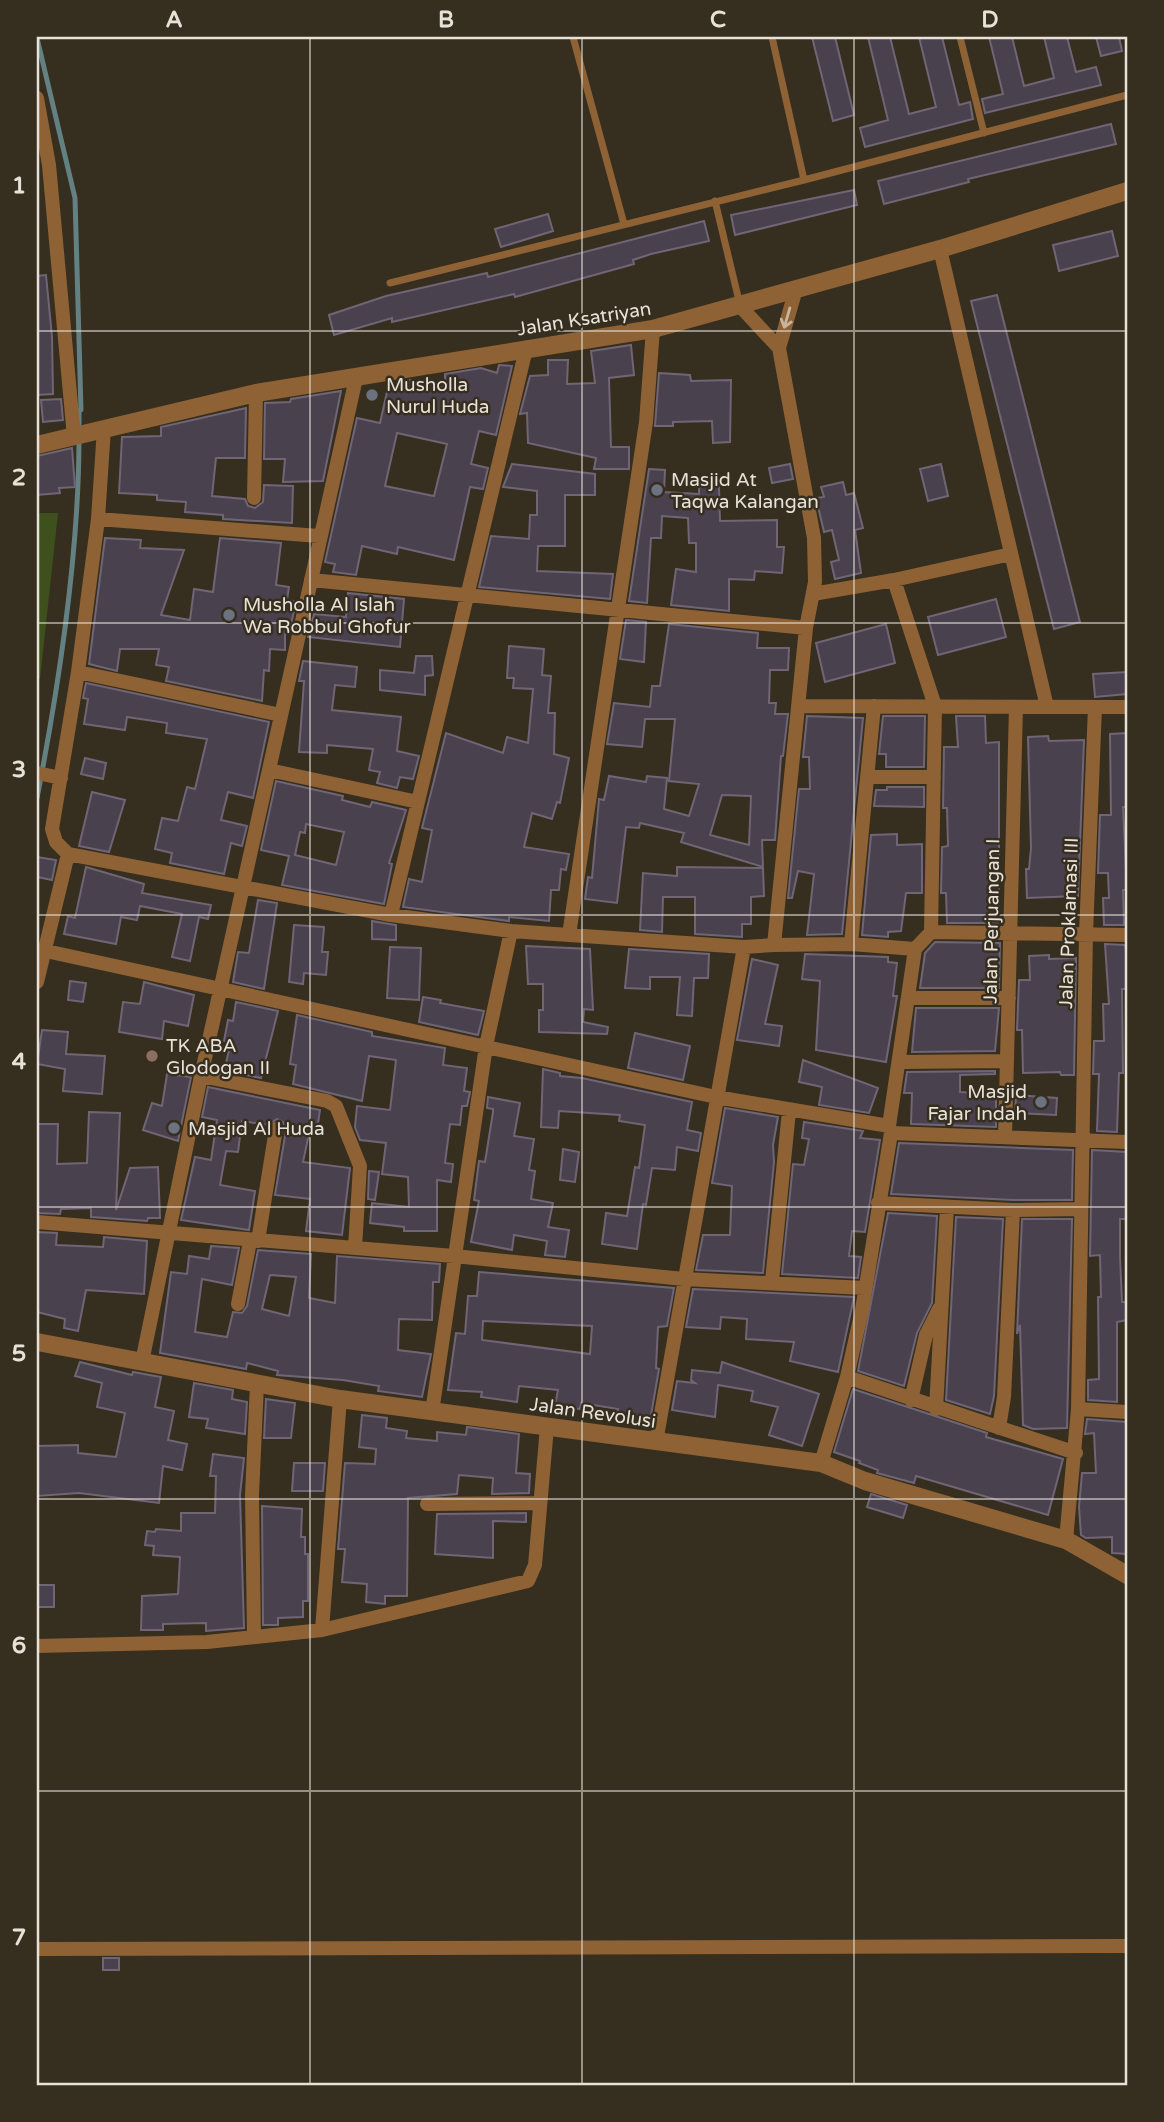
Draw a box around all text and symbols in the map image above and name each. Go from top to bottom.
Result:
text: A [165,6,183,34]
text: B [438,6,454,34]
text: C [710,6,726,34]
text: D [981,6,999,34]
text: 1 [12,172,26,200]
street label: Jalan Ksatriyan [516,298,653,340]
one-way arrow [780,307,793,329]
place label: Musholla Nurul Huda [386,374,489,418]
marker: Musholla Nurul Huda [364,387,380,403]
text: 2 [12,464,26,492]
place label: Masjid At Taqwa Kalangan [671,469,819,513]
marker: Masjid At Taqwa Kalangan [649,482,665,498]
place label: Musholla Al Islah Wa Robbul Ghofur [243,594,412,638]
marker: Musholla Al Islah Wa Robbul Ghofur [221,607,237,623]
text: 3 [12,756,26,784]
street label: Jalan Proklamasi III [1055,837,1083,1009]
street label: Jalan Perjuangan I [980,838,1004,1004]
place label: TK ABA Glodogan II [166,1035,270,1079]
text: 4 [12,1048,27,1076]
marker: TK ABA Glodogan II [144,1048,160,1064]
place label: Masjid Fajar Indah [927,1081,1027,1125]
marker: Masjid Fajar Indah [1033,1094,1049,1110]
place label: Masjid Al Huda [188,1118,325,1140]
marker: Masjid Al Huda [166,1120,182,1136]
text: 5 [12,1340,26,1368]
street label: Jalan Revolusi [528,1393,657,1433]
text: 6 [12,1632,26,1660]
text: 7 [12,1924,26,1952]

